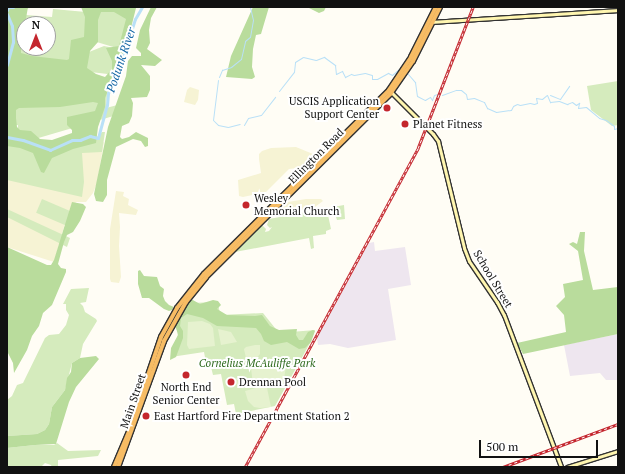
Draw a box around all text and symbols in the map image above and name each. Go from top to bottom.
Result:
north arrow [16,16,56,56]
text: N [32,18,40,32]
water label: Podunk River [103,26,139,94]
place label: USCIS Application Support Center [289,95,379,121]
marker: USCIS Application Support Center [382,103,392,113]
place label: Planet Fitness [413,117,482,131]
marker: Planet Fitness [400,119,410,129]
street label: Ellington Road [286,126,346,186]
place label: Wesley Memorial Church [254,192,339,218]
marker: Wesley Memorial Church [241,200,251,210]
street label: School Street [471,248,515,310]
park label: Cornelius McAuliffe Park [199,356,315,370]
marker: North End Senior Center [181,370,191,380]
street label: Main Street [117,372,149,430]
place label: Drennan Pool [239,375,306,389]
marker: Drennan Pool [226,377,236,387]
place label: North End Senior Center [153,381,219,407]
place label: East Hartford Fire Department Station 2 [154,409,350,423]
marker: East Hartford Fire Department Station 2 [141,411,151,421]
scale bar [481,432,600,458]
text: 500 m [486,439,518,454]

